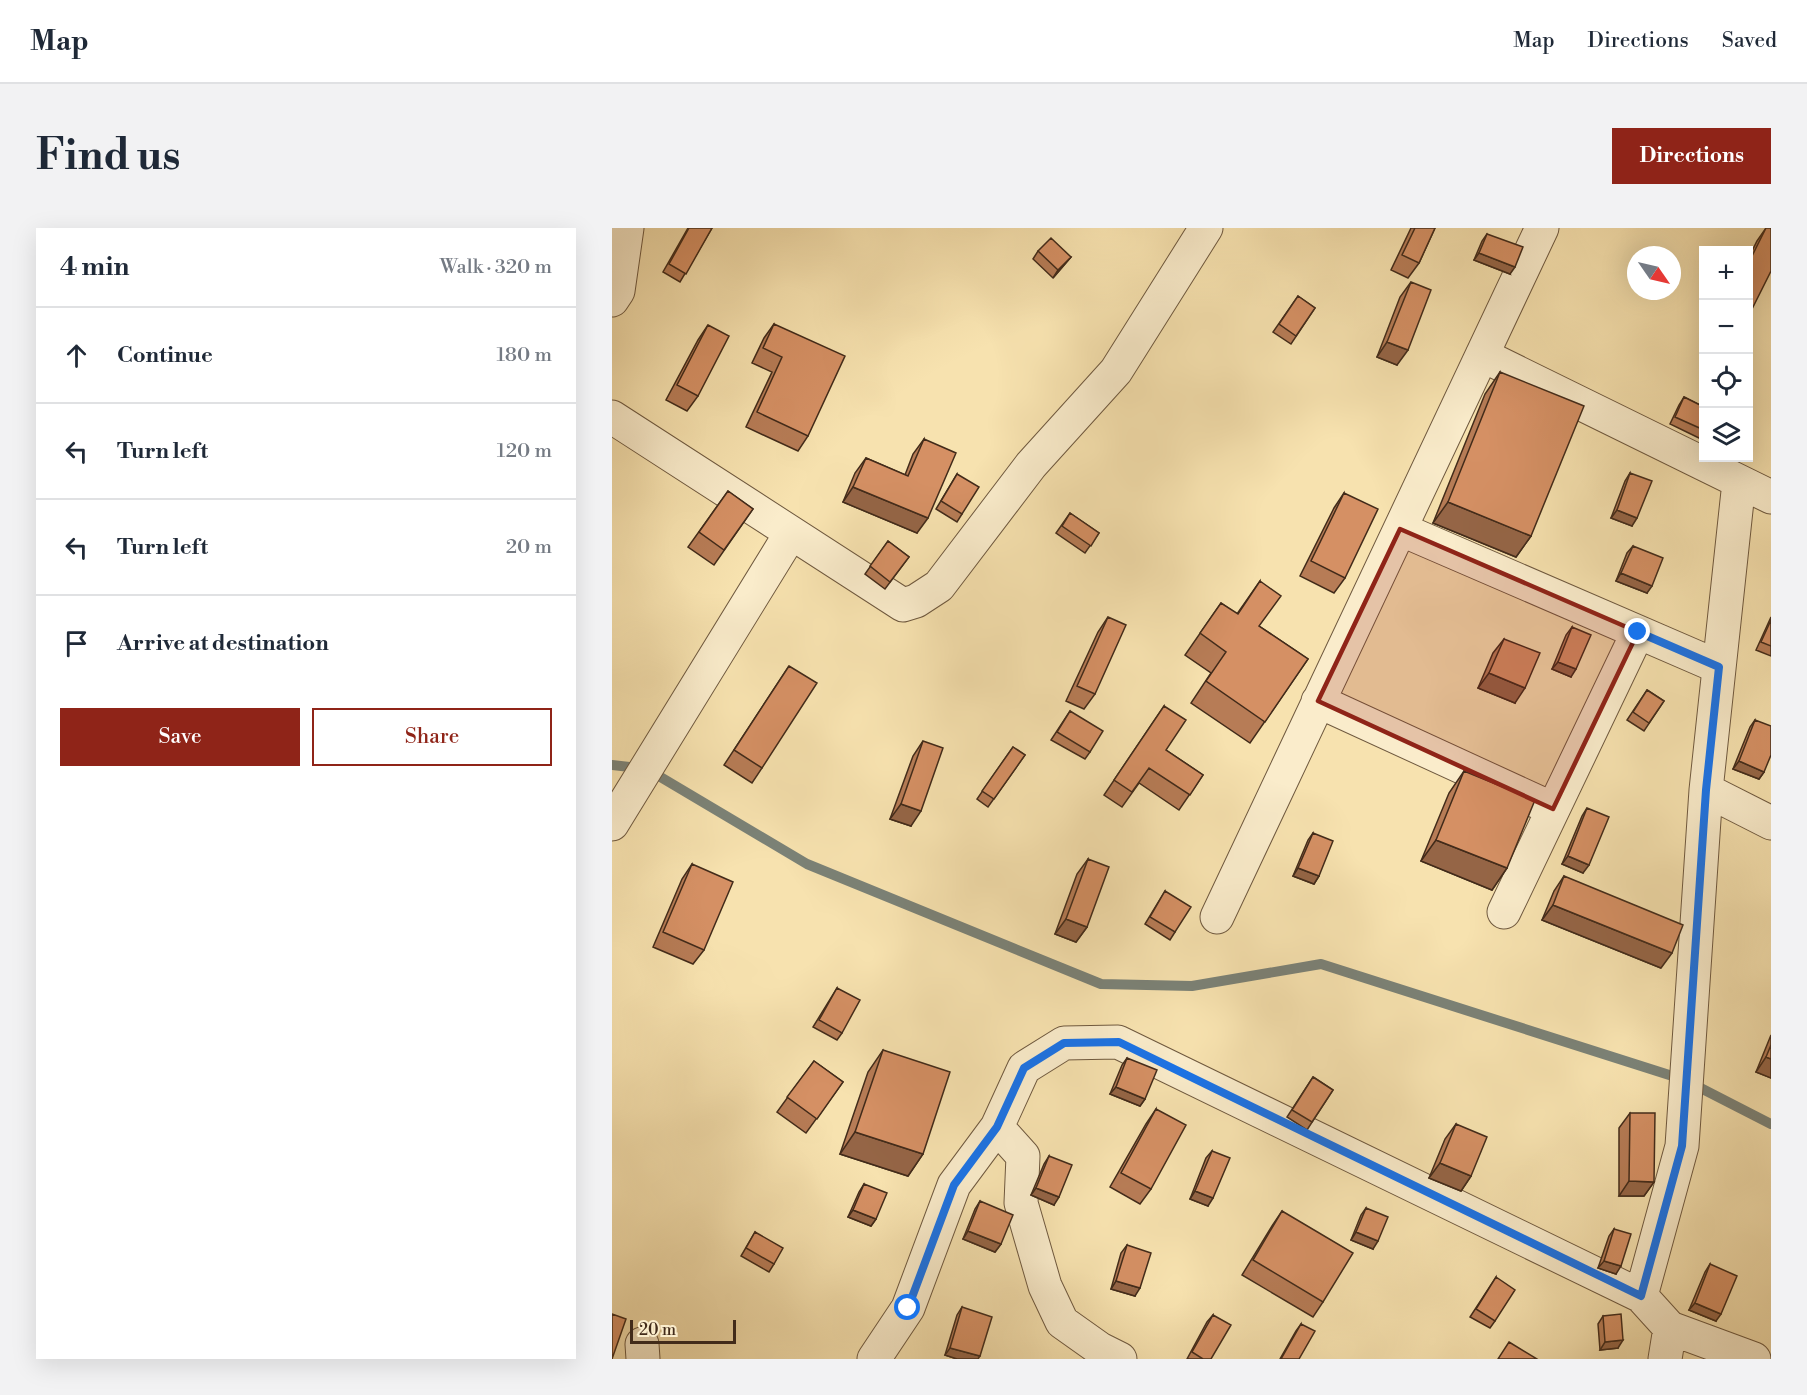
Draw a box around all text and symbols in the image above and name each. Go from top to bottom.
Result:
text: Map [30,24,89,59]
text: Map [1513,28,1555,54]
text: Directions [1588,28,1689,54]
text: Saved [1722,28,1777,54]
button: Directions [1612,128,1771,184]
text: Find us [36,130,180,183]
north arrow [1627,246,1681,300]
map controls [1699,246,1753,462]
button: + [1699,246,1753,300]
text: 4 min [60,251,130,283]
text: Walk · 320 m [440,255,552,280]
button: − [1699,300,1753,354]
icon: ahead [60,339,93,372]
text: Continue [117,342,213,369]
text: 180 m [497,343,552,368]
button: locate [1699,354,1753,408]
button: layers [1699,408,1753,462]
icon: left [60,435,93,468]
text: Turn left [117,438,208,465]
text: 120 m [497,439,552,464]
icon: left [60,531,93,564]
text: Turn left [117,534,208,561]
text: 20 m [506,535,552,560]
route end [1624,618,1650,644]
icon: arrive [60,627,93,660]
text: Arrive at destination [117,630,329,657]
button: Save [60,708,300,766]
button: Share [312,708,552,766]
route start [894,1294,920,1320]
scale bar [630,1317,736,1344]
text: 20 m [639,1320,676,1340]

